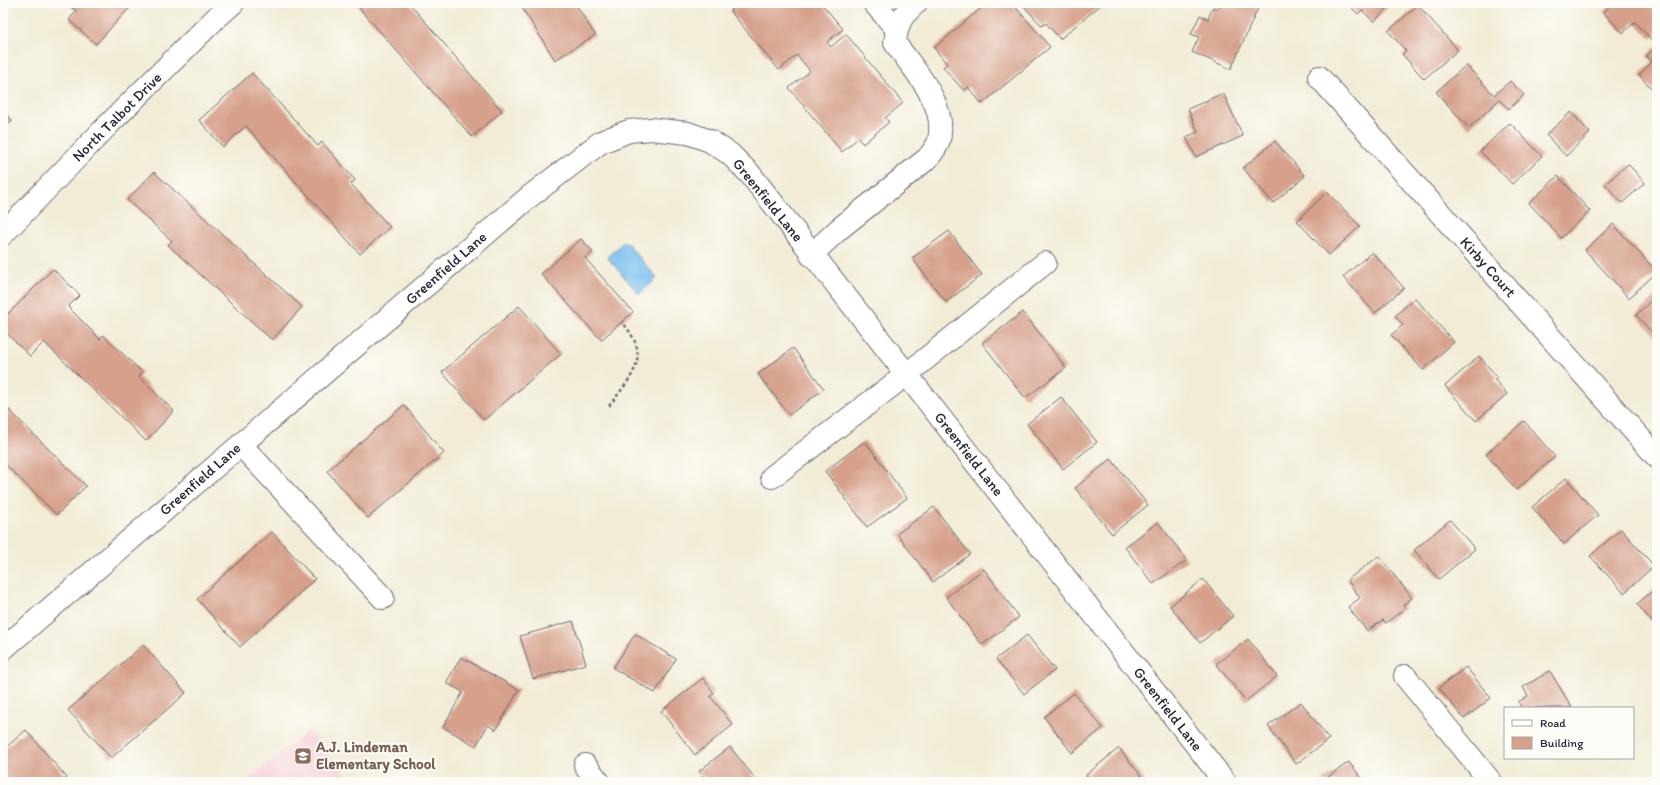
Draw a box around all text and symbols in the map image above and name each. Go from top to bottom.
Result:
street label: North Talbot Drive [69,69,165,165]
street label: Greenfield Lane [729,155,807,245]
street label: Greenfield Lane [402,228,490,308]
street label: Kirby Court [1456,233,1520,301]
street label: Greenfield Lane [931,408,1007,500]
street label: Greenfield Lane [156,439,244,519]
street label: Greenfield Lane [1130,663,1206,755]
legend [1504,707,1634,759]
text: Road [1540,716,1566,730]
text: Building [1540,736,1584,750]
place label: A.J. Lindeman Elementary School [315,738,436,774]
school or university icon: A.J. Lindeman Elementary School [293,746,313,766]

